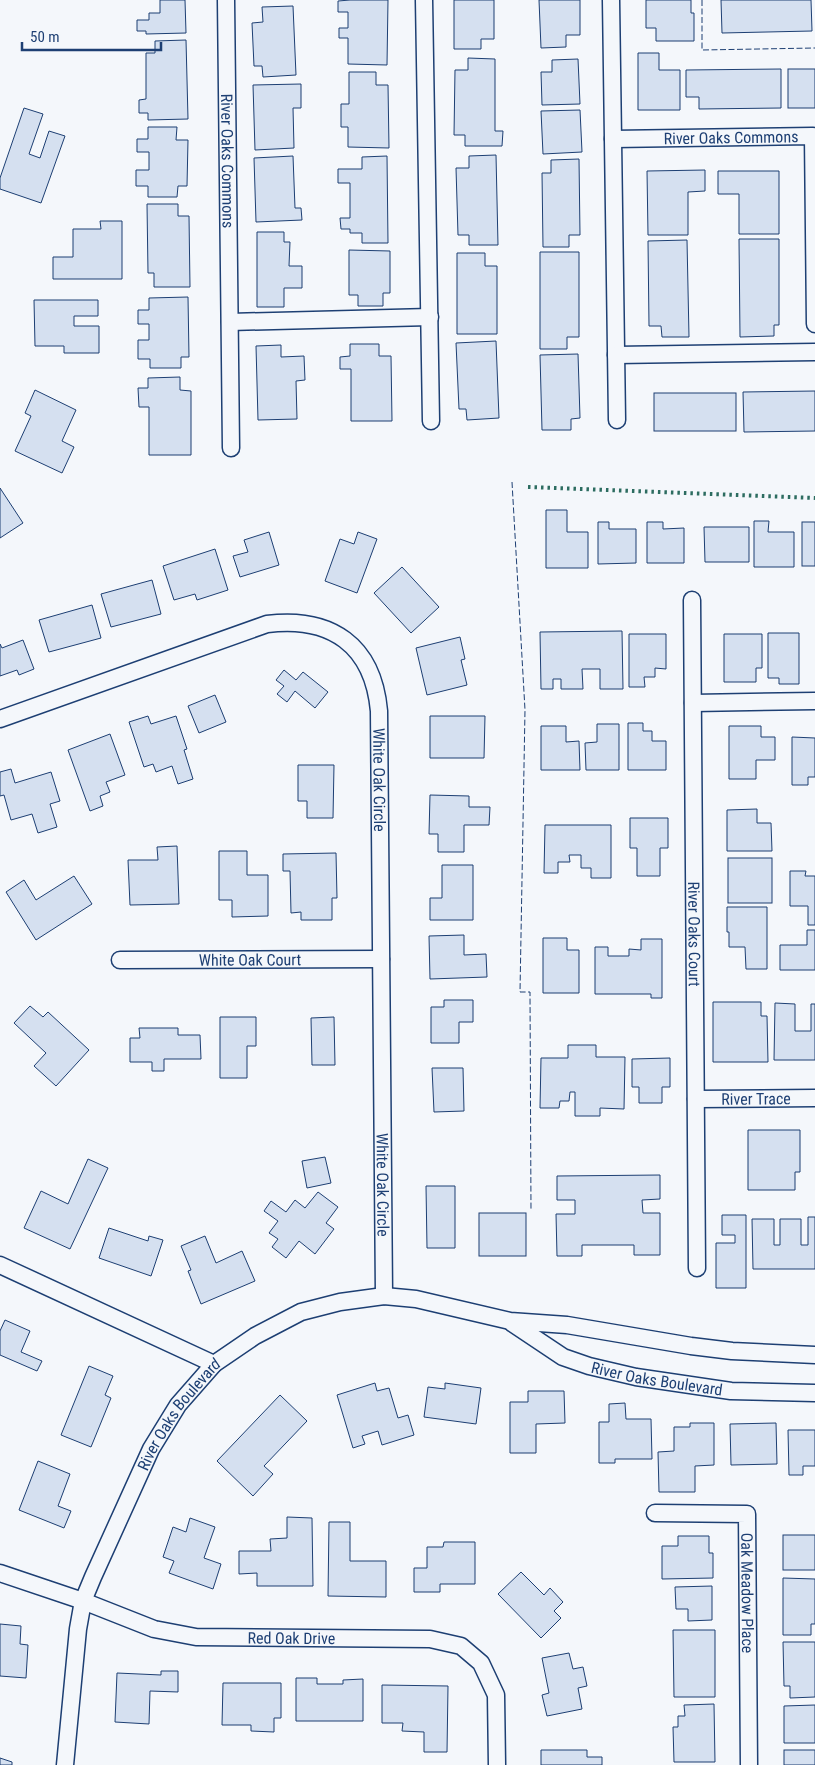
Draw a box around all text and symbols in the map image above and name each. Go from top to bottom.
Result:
scale bar [22,20,161,52]
text: 50 m [30,28,60,46]
street label: River Oaks Commons [218,94,238,228]
street label: River Oaks Commons [663,127,798,148]
street label: White Oak Circle [370,728,390,832]
street label: River Oaks Court [685,881,704,987]
street label: White Oak Court [199,950,302,969]
street label: River Trace [721,1089,791,1108]
street label: White Oak Circle [373,1133,393,1237]
street label: River Oaks Boulevard [133,1353,223,1473]
street label: River Oaks Boulevard [589,1357,724,1399]
street label: Oak Meadow Place [738,1533,758,1653]
street label: Red Oak Drive [247,1628,335,1648]

